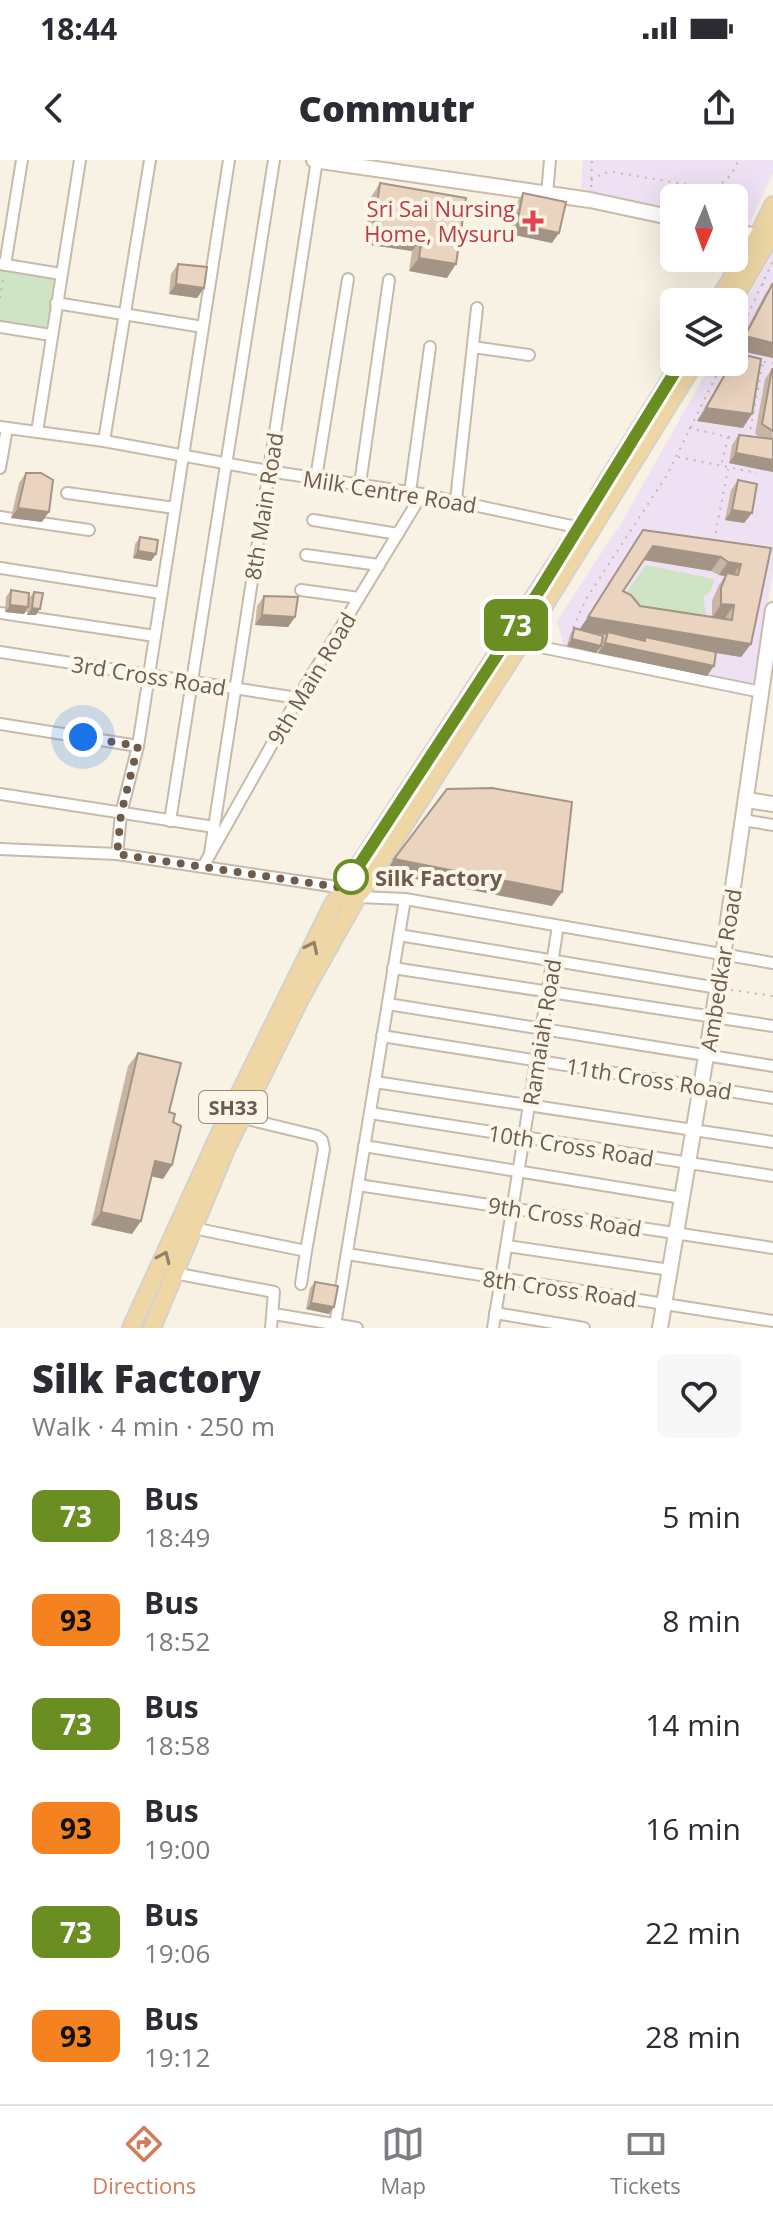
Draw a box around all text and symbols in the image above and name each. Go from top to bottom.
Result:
text: 18:44 [40,8,117,49]
text: Commutr [299,84,474,133]
icon: back [32,86,76,130]
icon: share [697,86,741,130]
north arrow [660,184,748,272]
map controls [660,184,748,376]
place label: Sri Sai Nursing Home, Mysuru [364,193,515,248]
marker: Sri Sai Nursing Home, Mysuru [522,210,544,232]
button: layers [660,288,748,376]
street label: 8th Main Road [237,430,289,582]
street label: Milk Centre Road [301,462,479,520]
line badge: 73 [480,599,552,651]
street label: 9th Main Road [260,606,362,750]
text: 73 [500,606,532,644]
street label: 3rd Cross Road [70,648,228,702]
your location [63,717,103,757]
marker: Silk Factory [334,860,368,894]
place label: Silk Factory [375,862,503,892]
street label: Ambedkar Road [692,886,748,1054]
one-way arrow [302,940,318,955]
street label: Ramaiah Road [515,957,567,1107]
street label: 11th Cross Road [564,1050,734,1106]
road number: SH33 [199,1091,267,1123]
street label: 10th Cross Road [486,1117,656,1173]
street label: 9th Cross Road [486,1189,644,1243]
one-way arrow [154,1251,170,1265]
street label: 8th Cross Road [481,1262,639,1314]
text: Silk Factory [32,1352,261,1404]
button: heart [657,1354,741,1438]
text: Walk · 4 min · 250 m [32,1408,275,1444]
text: Bus [144,1478,199,1519]
text: 5 min [662,1496,741,1537]
text: 73 [60,1497,92,1535]
text: 18:49 [144,1519,210,1555]
text: Bus [144,1582,199,1623]
text: 8 min [662,1600,741,1641]
text: 93 [60,1601,92,1639]
text: 18:52 [144,1623,210,1659]
text: Bus [144,1686,199,1727]
text: 14 min [645,1704,741,1745]
text: 73 [60,1705,92,1743]
text: 18:58 [144,1727,210,1763]
text: Bus [144,1790,199,1831]
text: 16 min [645,1808,741,1849]
text: 93 [60,1809,92,1847]
text: 19:00 [144,1831,210,1867]
text: Bus [144,1894,199,1935]
text: 22 min [645,1912,741,1953]
text: 73 [60,1913,92,1951]
text: 19:06 [144,1935,210,1971]
text: Bus [144,1998,199,2039]
text: 28 min [645,2016,741,2057]
text: 93 [60,2017,92,2055]
text: 19:12 [144,2039,210,2075]
tab: Directions [92,2122,196,2200]
tab: Map [381,2122,426,2200]
tab: Tickets [610,2122,681,2200]

